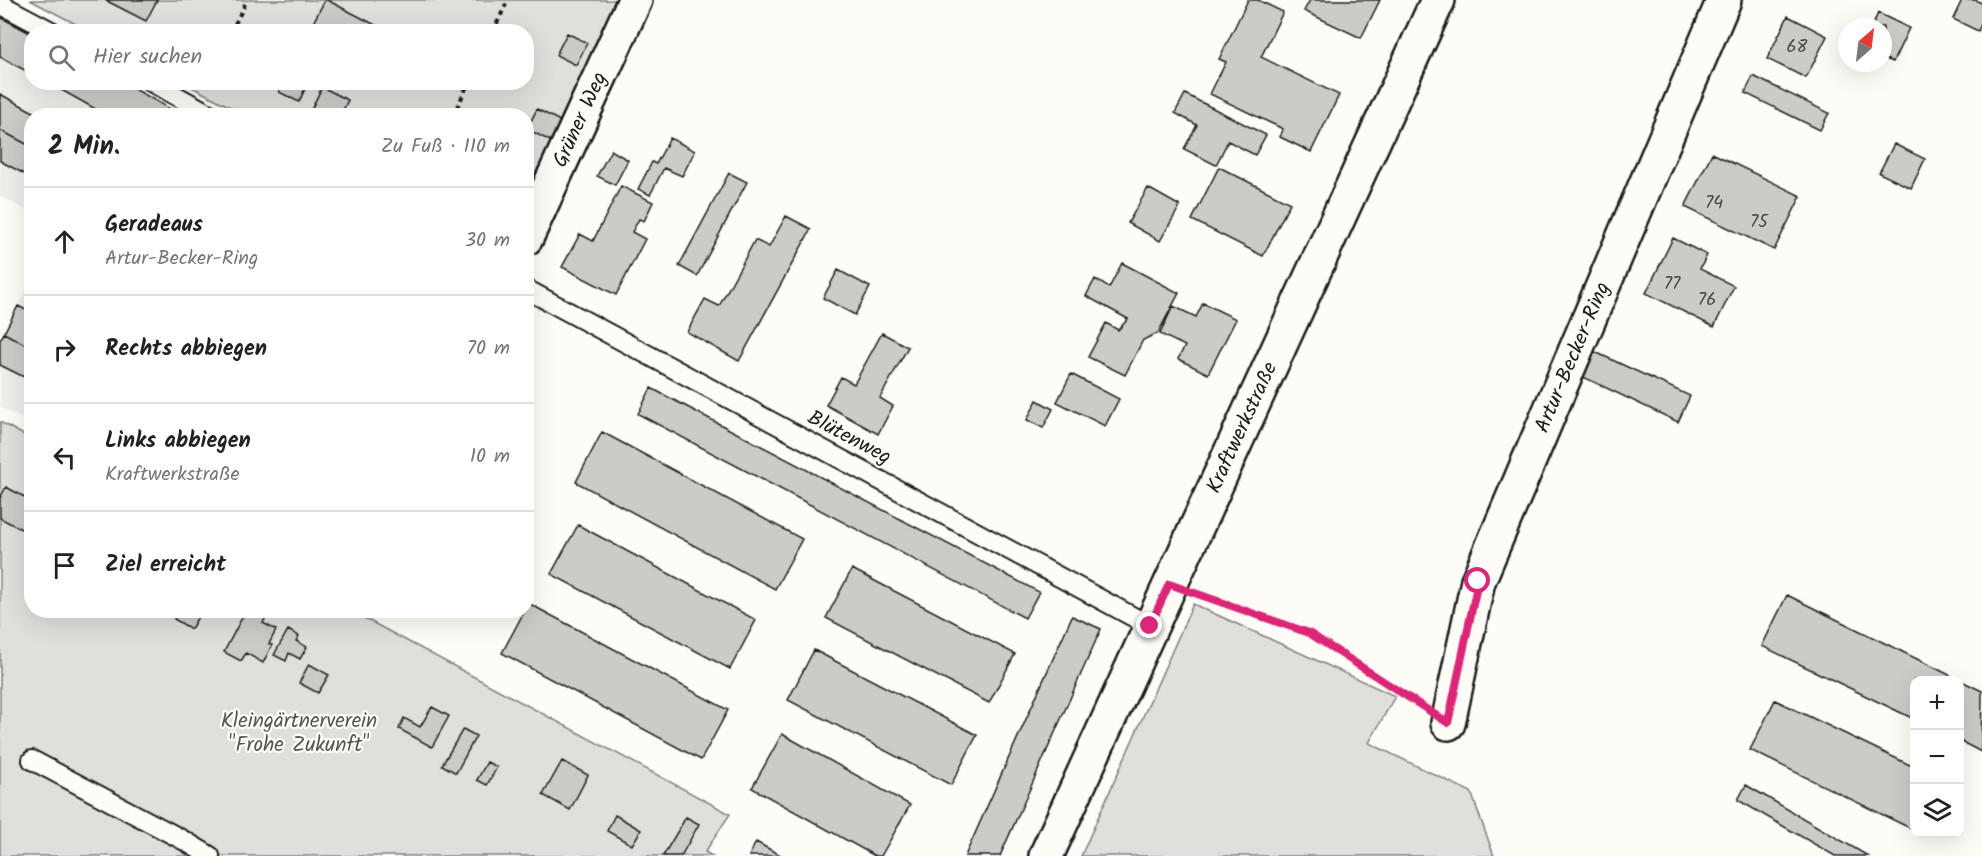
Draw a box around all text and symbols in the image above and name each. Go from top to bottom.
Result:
north arrow [1838,18,1892,72]
search box [24,24,534,90]
house number: 68 [1787,33,1808,62]
text: Hier suchen [93,40,202,75]
icon: search [45,41,78,74]
street label: Grüner Weg [544,67,616,173]
text: 2 Min. [48,126,120,168]
text: Zu Fuß · 110 m [381,131,510,163]
house number: 74 [1705,189,1723,218]
text: Geradeaus [105,208,203,243]
house number: 75 [1750,208,1769,237]
icon: ahead [48,225,81,258]
text: 30 m [465,225,510,257]
text: Artur-Becker-Ring [105,243,258,275]
house number: 77 [1664,270,1681,299]
street label: Artur-Becker-Ring [1526,277,1619,438]
house number: 76 [1698,286,1716,315]
text: Rechts abbiegen [105,332,267,367]
icon: right [48,333,81,366]
text: 70 m [467,333,510,365]
street label: Kraftwerkstraße [1198,356,1287,499]
street label: Blütenweg [801,402,897,474]
text: Links abbiegen [105,424,251,459]
icon: left [48,441,81,474]
text: 10 m [470,441,510,473]
text: Kraftwerkstraße [105,459,240,491]
text: Ziel erreicht [105,548,226,583]
icon: arrive [48,549,81,582]
route start [1464,567,1490,593]
route end [1136,612,1162,638]
map controls [1910,676,1964,838]
button: + [1910,676,1964,730]
park label: Kleingärtnerverein "Frohe Zukunft" [221,705,377,762]
button: − [1910,730,1964,784]
button: layers [1910,784,1964,838]

